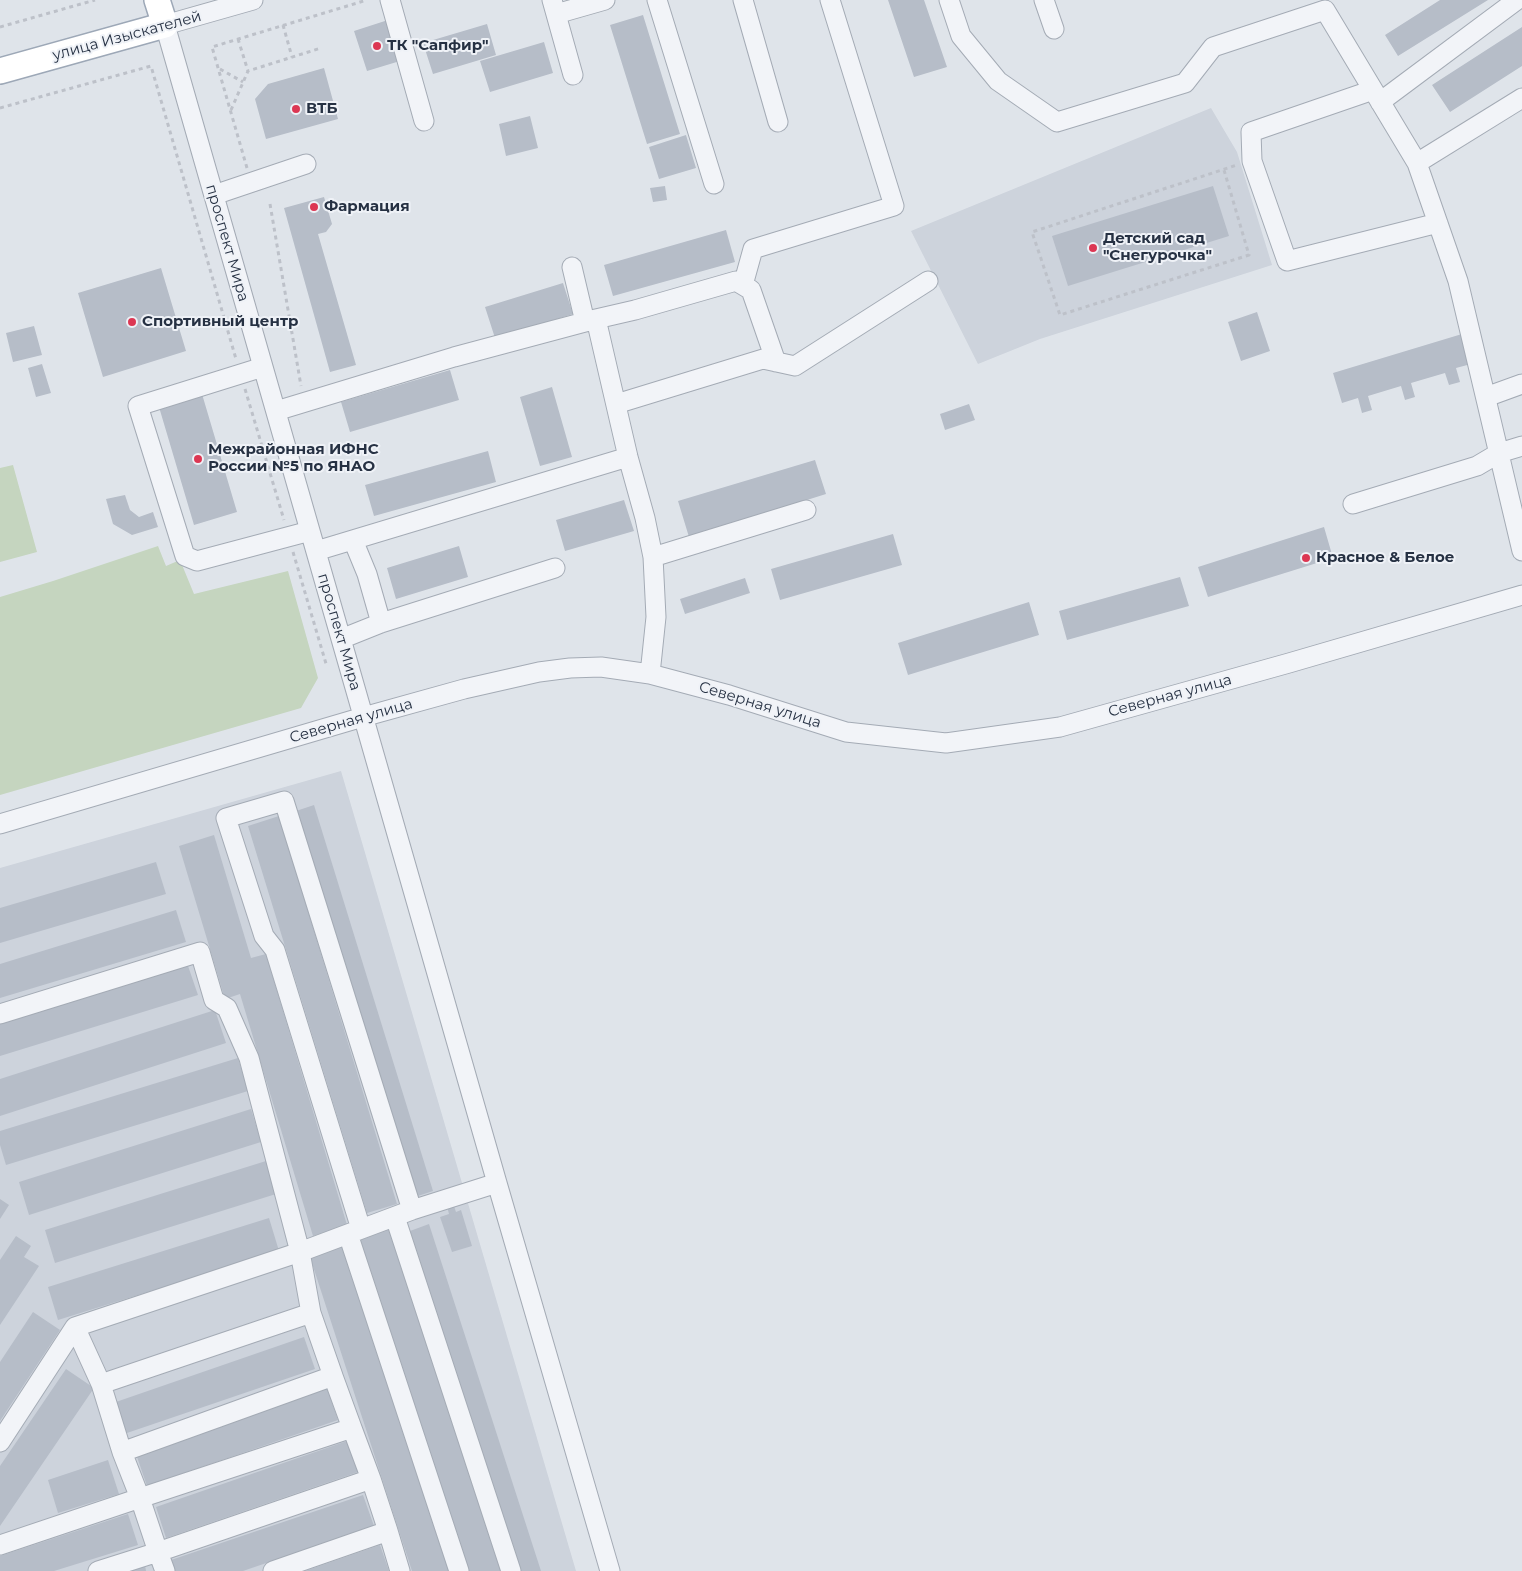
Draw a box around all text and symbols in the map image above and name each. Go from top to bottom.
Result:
street label: улица Изыскателей [51,7,203,65]
place label: ТК "Сапфир" [387,37,488,55]
marker: ТК "Сапфир" [371,40,383,52]
place label: ВТБ [306,100,338,118]
marker: ВТБ [290,103,302,115]
street label: проспект Мира [202,182,252,304]
place label: Фармация [324,198,410,216]
marker: Фармация [308,201,320,213]
place label: Детский сад "Снегурочка" [1103,230,1212,265]
marker: Детский сад "Снегурочка" [1087,242,1099,254]
place label: Спортивный центр [142,313,298,331]
marker: Спортивный центр [126,316,138,328]
place label: Межрайонная ИФНС России №5 по ЯНАО [208,441,379,476]
marker: Межрайонная ИФНС России №5 по ЯНАО [192,453,204,465]
place label: Красное & Белое [1316,549,1454,567]
marker: Красное & Белое [1300,552,1312,564]
street label: проспект Мира [314,571,364,693]
street label: Северная улица [1106,671,1234,721]
street label: Северная улица [697,678,823,732]
street label: Северная улица [287,695,415,747]

